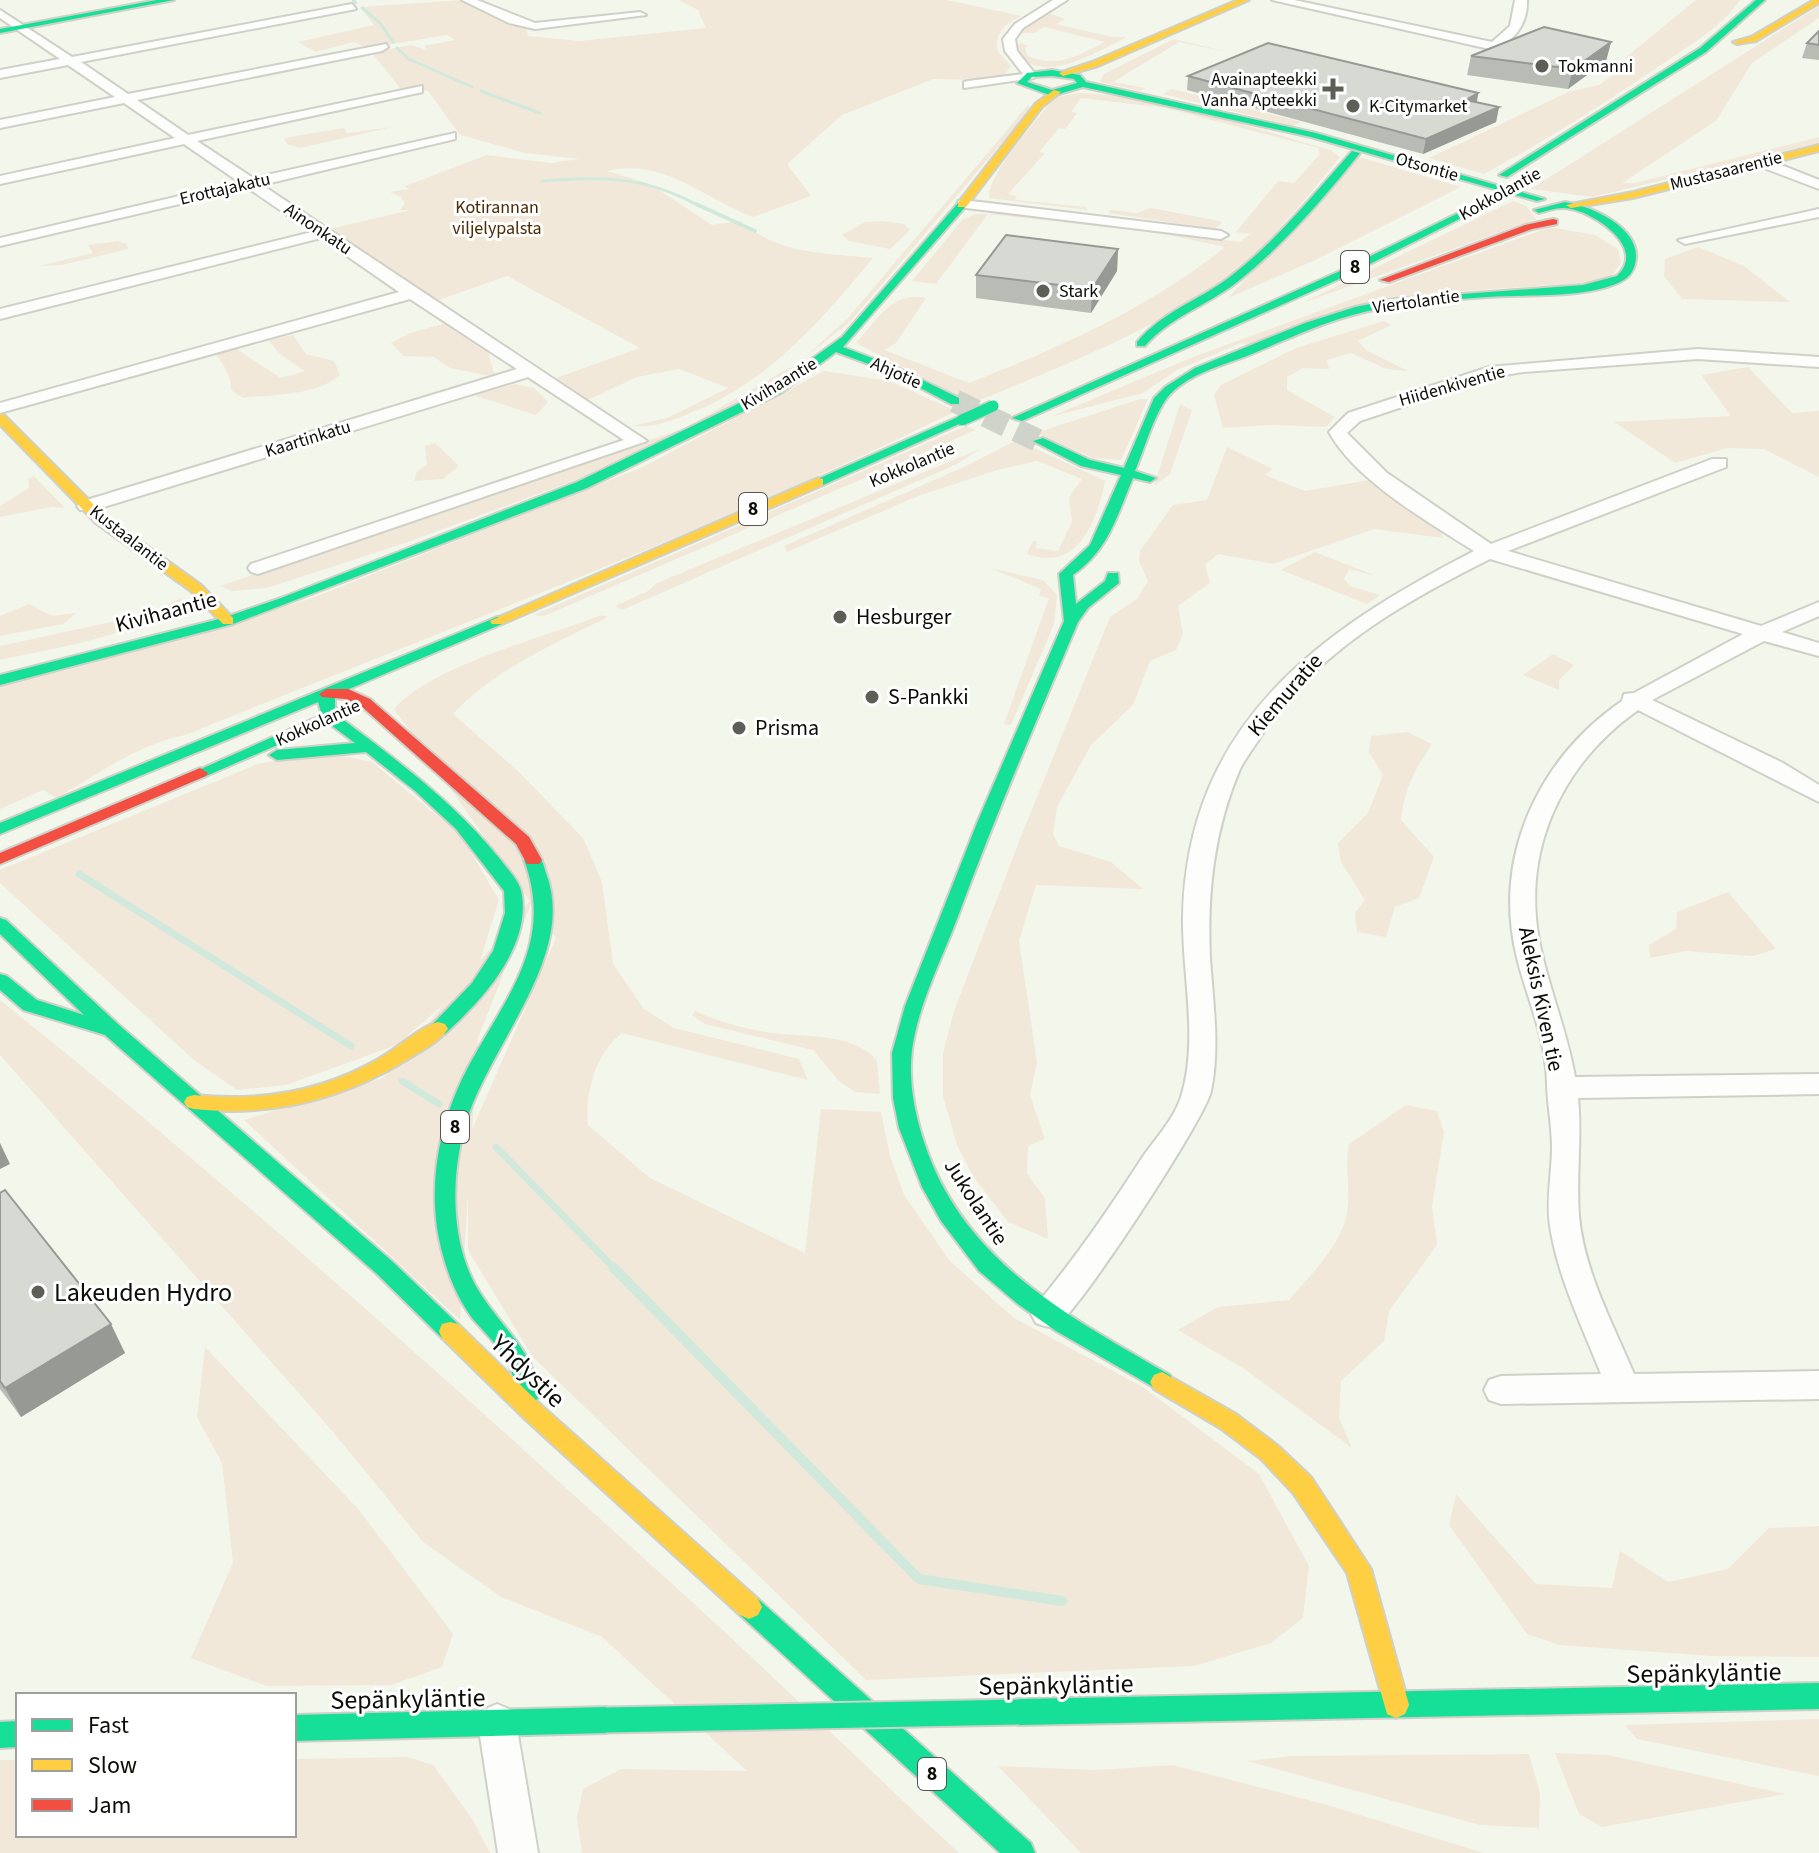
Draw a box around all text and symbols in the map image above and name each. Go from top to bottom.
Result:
place label: Tokmanni [1558,54,1633,79]
marker: Tokmanni [1533,57,1551,75]
place label: Avainapteekki Vanha Apteekki [1201,67,1317,113]
marker: Avainapteekki Vanha Apteekki [1324,80,1342,98]
place label: K-Citymarket [1369,94,1467,119]
marker: K-Citymarket [1344,97,1362,115]
street label: Mustasaarentie [1667,145,1785,197]
street label: Otsontie [1393,146,1461,188]
street label: Kokkolantie [1454,161,1546,227]
street label: Erottajakatu [177,166,273,212]
park label: Kotirannan viljelypalsta [452,195,542,241]
street label: Ainonkatu [279,197,357,261]
road number: 8 [1341,251,1369,283]
place label: Stark [1059,279,1098,304]
marker: Stark [1034,282,1052,300]
street label: Viertolantie [1371,284,1461,320]
street label: Kivihaantie [736,351,822,417]
street label: Ahjotie [867,351,925,395]
street label: Hiidenkiventie [1396,359,1508,413]
street label: Kaartinkatu [262,414,354,464]
street label: Kokkolantie [866,436,958,494]
road number: 8 [739,493,767,525]
street label: Kustaalantie [84,499,174,577]
street label: Kivihaantie [112,583,220,641]
place label: Hesburger [856,601,952,633]
marker: Hesburger [831,608,849,626]
street label: Kiemuratie [1240,646,1330,744]
place label: S-Pankki [888,681,969,713]
marker: S-Pankki [863,688,881,706]
street label: Kokkolantie [272,693,364,753]
place label: Prisma [755,712,819,744]
marker: Prisma [730,719,748,737]
street label: Aleksis Kiven tie [1510,924,1572,1074]
road number: 8 [441,1111,469,1143]
street label: Jukolantie [936,1152,1016,1252]
place label: Lakeuden Hydro [54,1274,232,1311]
marker: Lakeuden Hydro [29,1283,47,1301]
street label: Yhdystie [482,1325,574,1416]
street label: Sepänkyläntie [1626,1653,1782,1693]
street label: Sepänkyläntie [978,1665,1134,1705]
street label: Sepänkyläntie [330,1679,486,1719]
legend [16,1693,296,1837]
text: Fast [88,1708,129,1743]
text: Slow [88,1748,137,1783]
road number: 8 [918,1758,946,1790]
text: Jam [88,1788,132,1823]

